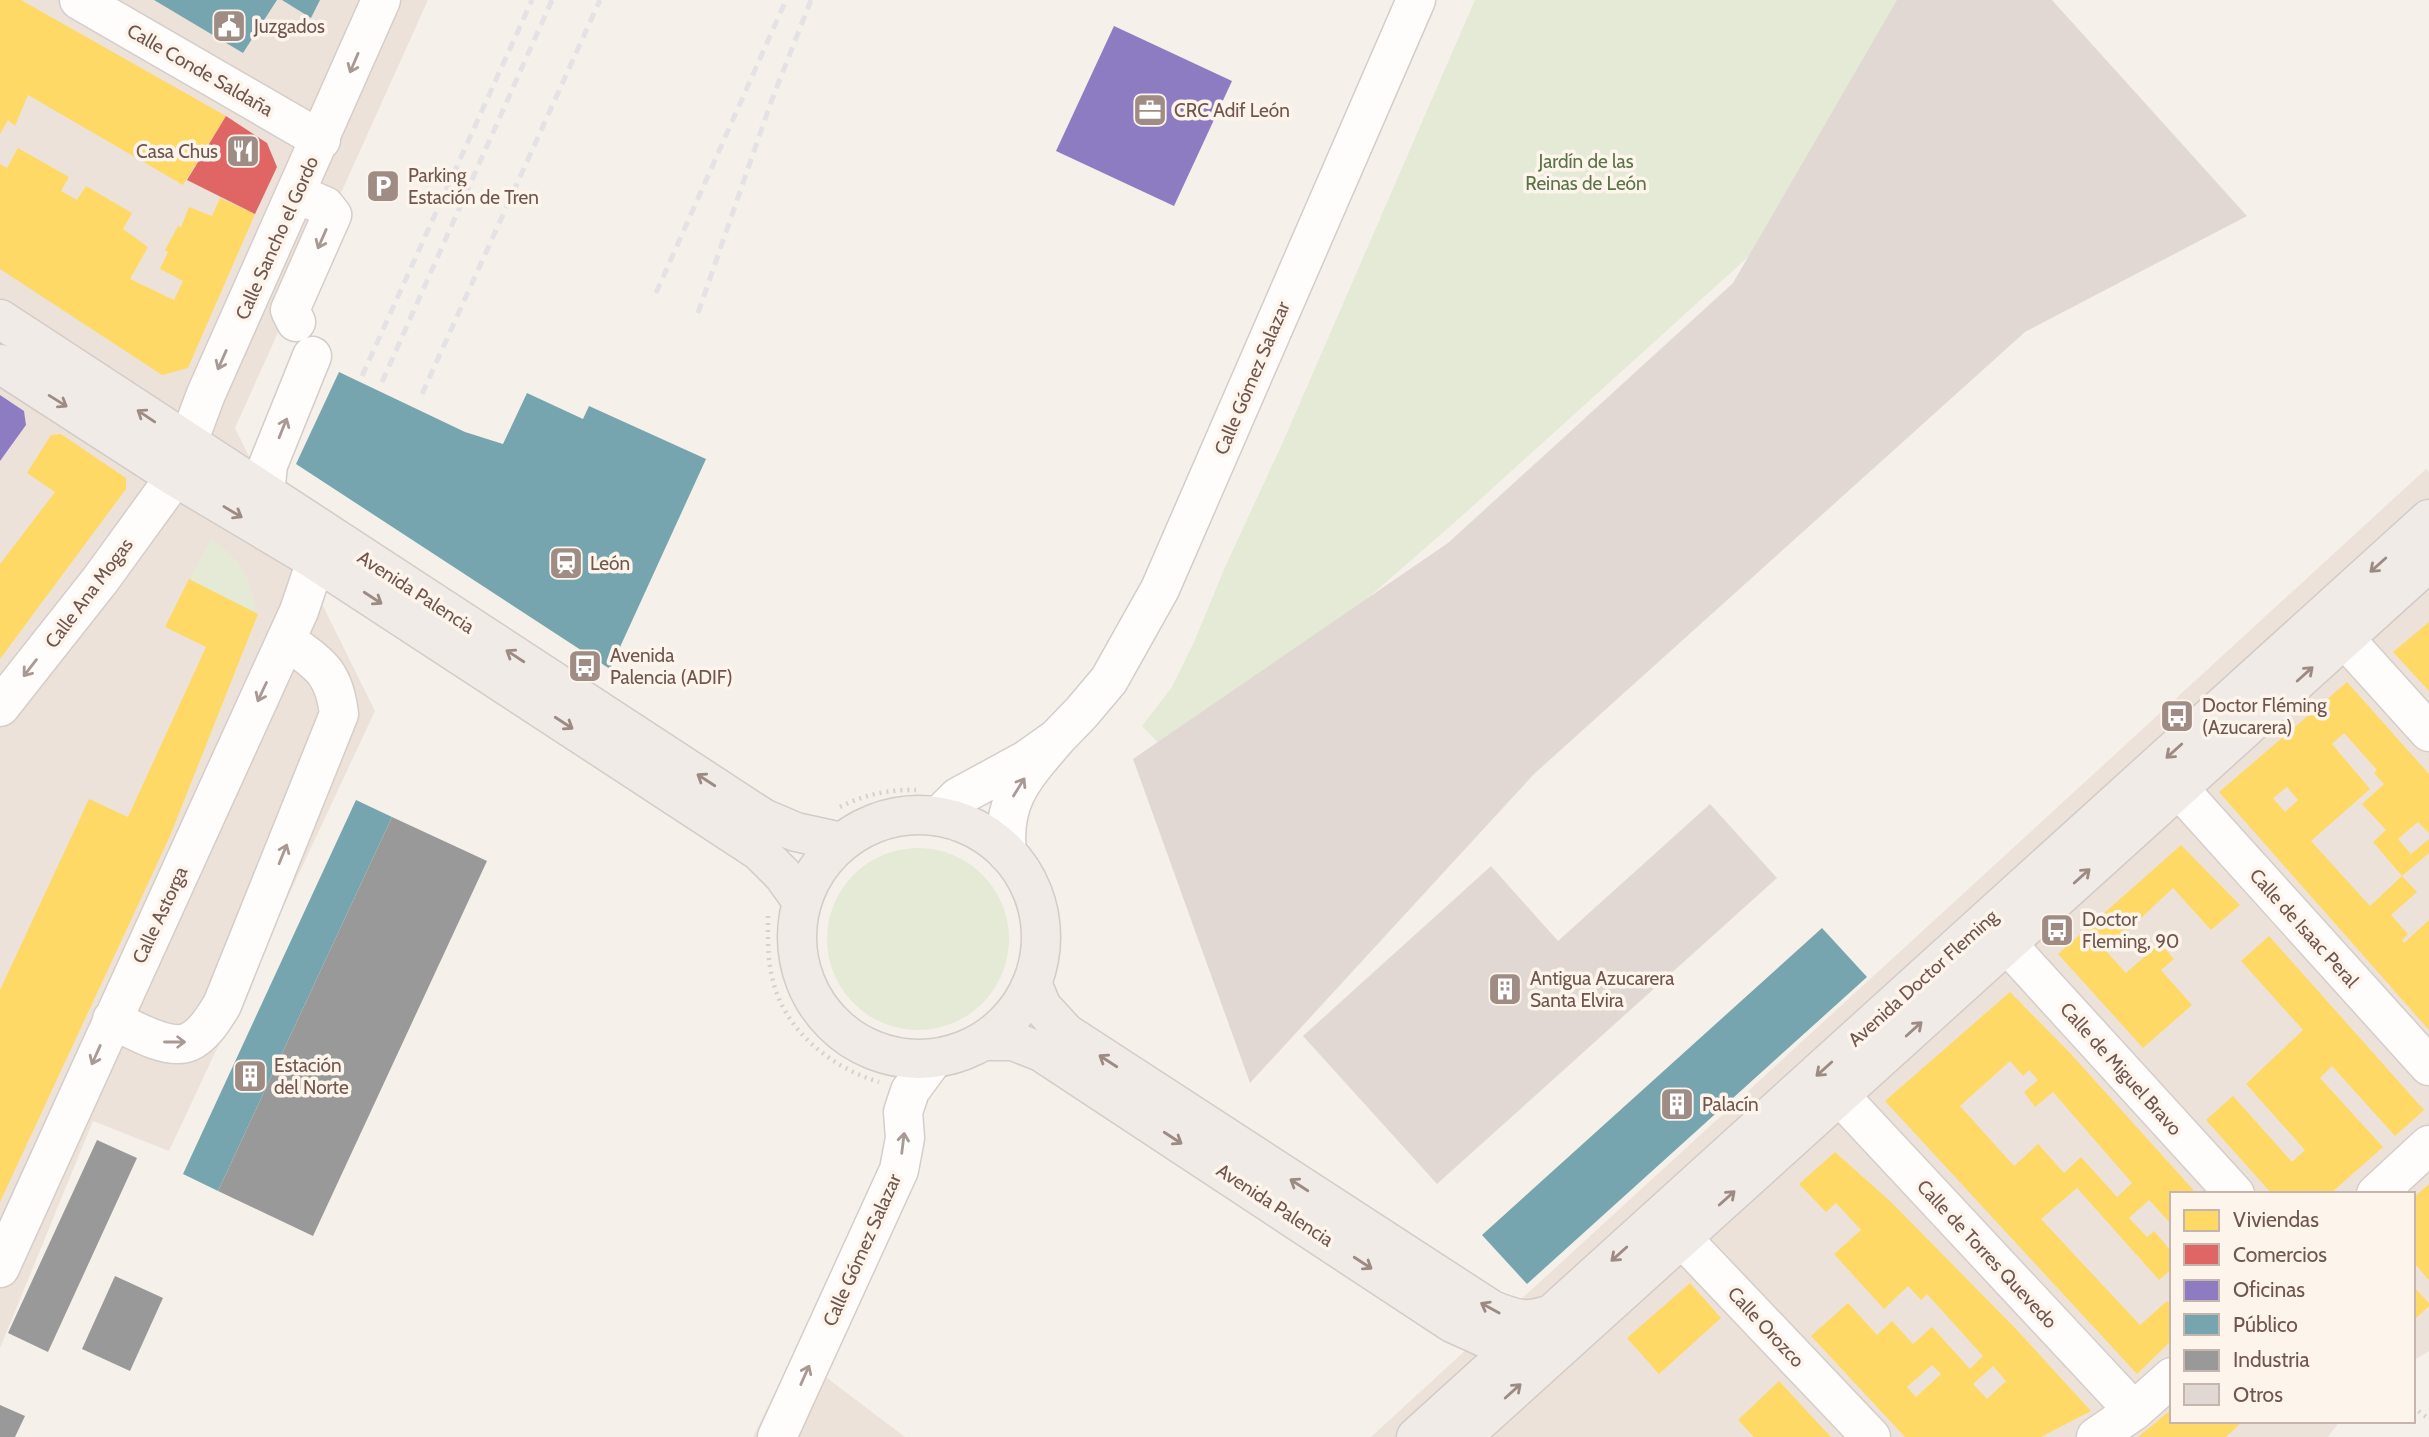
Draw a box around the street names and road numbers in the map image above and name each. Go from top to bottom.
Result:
street label: Calle Conde Saldaña [123,19,277,121]
street label: Calle Sancho el Gordo [231,153,323,323]
street label: Calle Gómez Salazar [1209,298,1295,458]
street label: Calle Ana Mogas [40,533,138,652]
street label: Avenida Palencia [353,546,479,638]
street label: Calle Astorga [127,863,193,967]
street label: Calle de Isaac Peral [2245,864,2364,992]
street label: Avenida Doctor Fleming [1844,904,2003,1051]
street label: Calle de Miguel Bravo [2055,998,2187,1140]
street label: Avenida Palencia [1212,1159,1338,1251]
street label: Calle Gómez Salazar [818,1170,906,1330]
street label: Calle de Torres Quevedo [1912,1175,2062,1333]
street label: Calle Orozco [1723,1282,1809,1372]

